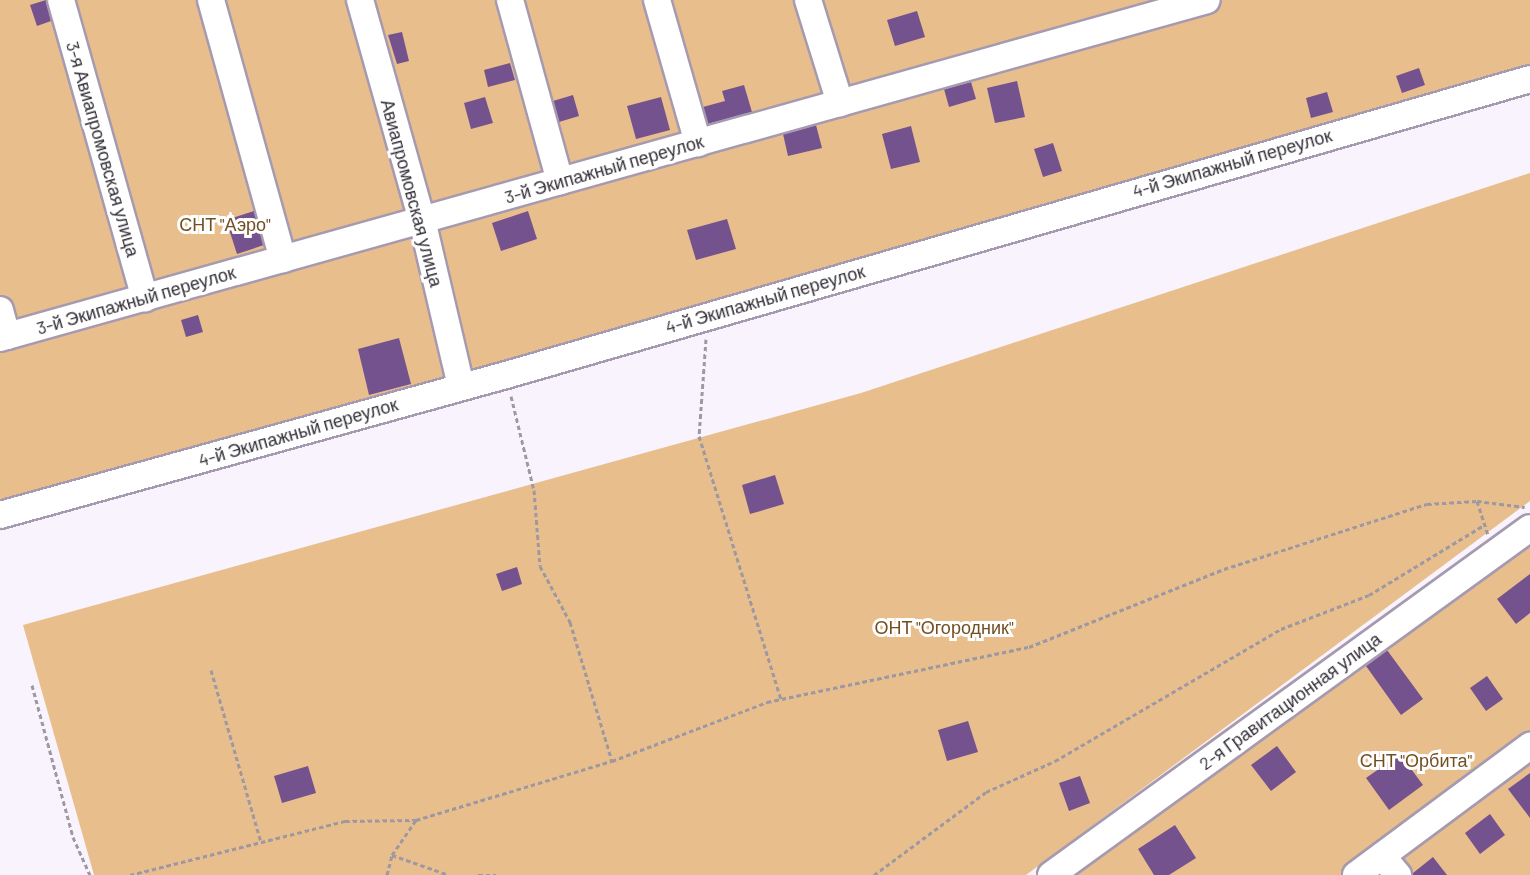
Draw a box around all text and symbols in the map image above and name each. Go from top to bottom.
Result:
street label: 3-я Авиапромовская улица [62,39,144,259]
street label: Авиапромовская улица [377,97,447,289]
street label: 4-й Экипажный переулок [1130,124,1334,202]
street label: 3-й Экипажный переулок [502,130,706,208]
park label: СНТ "Аэро" [179,213,271,235]
street label: 4-й Экипажный переулок [663,260,867,338]
street label: 3-й Экипажный переулок [34,261,238,339]
street label: 4-й Экипажный переулок [196,393,400,471]
park label: ОНТ "Огородник" [874,616,1014,638]
street label: 2-я Гравитационная улица [1195,628,1385,774]
park label: СНТ "Орбита" [1360,749,1472,771]

